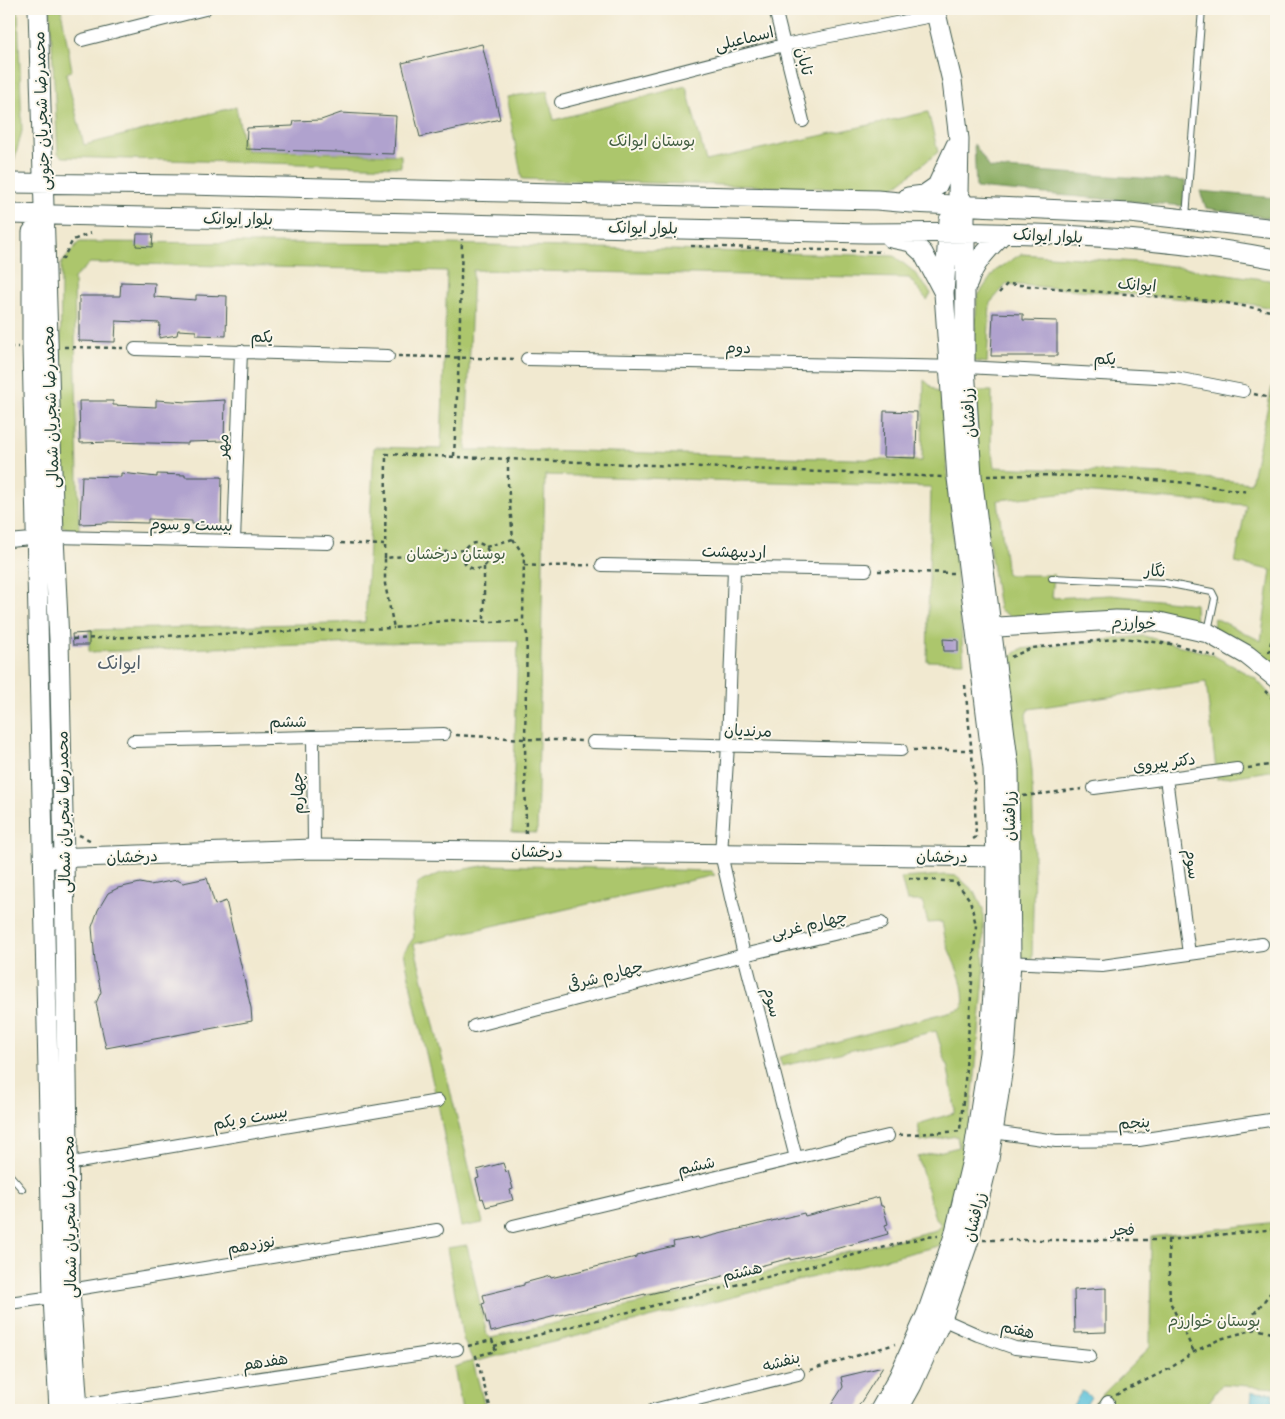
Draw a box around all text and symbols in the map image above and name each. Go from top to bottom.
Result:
street label: اسماعیلی [712,21,777,59]
street label: محمدرضا شجریان جنوبی [28,31,58,191]
street label: تابان [788,45,818,79]
park label: بوستان ایوانک [609,130,695,154]
street label: بلوار ایوانک [203,207,273,233]
street label: بلوار ایوانک [608,216,678,242]
street label: بلوار ایوانک [1012,223,1083,251]
street label: ایوانک [1116,272,1157,300]
street label: محمدرضا شجریان شمالی [37,325,67,489]
street label: یکم [250,326,274,350]
street label: دوم [725,337,751,361]
street label: یکم [1093,347,1117,373]
street label: زرافشان [956,387,984,439]
street label: مهر [212,433,236,461]
street label: بیست و سوم [149,513,233,539]
street label: اردیبهشت [701,540,767,566]
park label: بوستان درخشان [406,543,506,567]
street label: نگار [1143,559,1166,585]
street label: خوارزم [1111,611,1157,637]
district label: ایوانک [97,652,141,678]
street label: ششم [269,711,307,735]
street label: مرنديان [724,719,772,745]
street label: محمدرضا شجریان شمالی [52,730,78,894]
street label: دکتر پیروی [1131,748,1197,780]
street label: چهارم [287,772,311,814]
street label: زرافشان [999,791,1023,841]
street label: درخشان [511,841,563,865]
street label: درخشان [106,845,158,871]
street label: درخشان [916,846,968,870]
street label: سوم [1177,848,1205,881]
street label: چهارم غربی [769,906,850,946]
street label: چهارم شرقی [565,955,646,999]
street label: سوم [756,985,786,1020]
street label: بیست و یکم [211,1101,290,1137]
street label: پنجم [1117,1111,1151,1137]
street label: محمدرضا شجریان شمالی [58,1135,84,1299]
street label: ششم [675,1151,718,1183]
street label: زرافشان [958,1190,994,1245]
street label: فجر [1109,1219,1135,1243]
street label: نوزدهم [226,1230,277,1262]
street label: هشتم [720,1256,765,1289]
park label: بوستان خوارزم [1168,1310,1260,1334]
street label: هفتم [998,1315,1037,1346]
street label: بنفشه [760,1346,803,1379]
street label: هفدهم [241,1348,290,1378]

